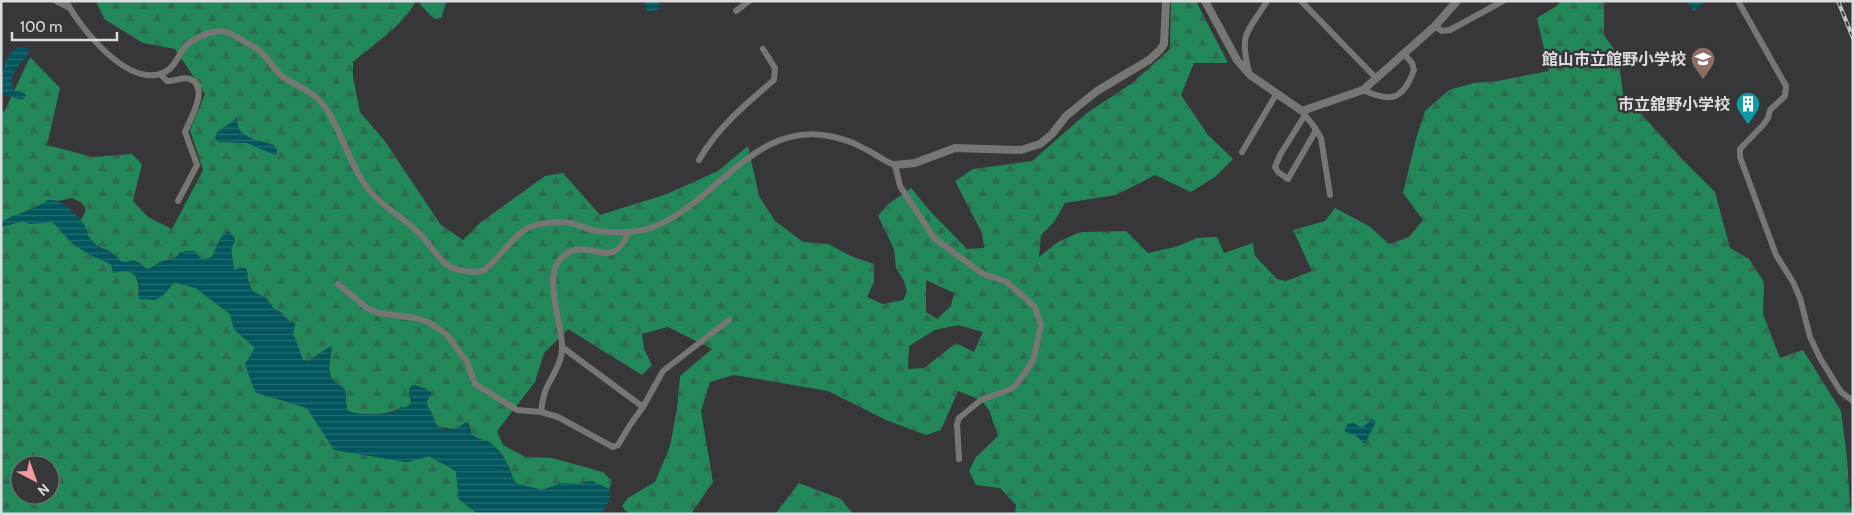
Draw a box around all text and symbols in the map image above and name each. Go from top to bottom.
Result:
scale bar [12,10,118,42]
text: 100 m [20,18,62,36]
school or university icon: 館山市立館野小学校 [1690,46,1716,80]
place label: 館山市立館野小学校 [1542,50,1686,69]
building icon: 市立舘野小学校 [1735,91,1761,125]
place label: 市立舘野小学校 [1618,95,1730,114]
north arrow [10,455,60,505]
text: N [34,480,53,500]

